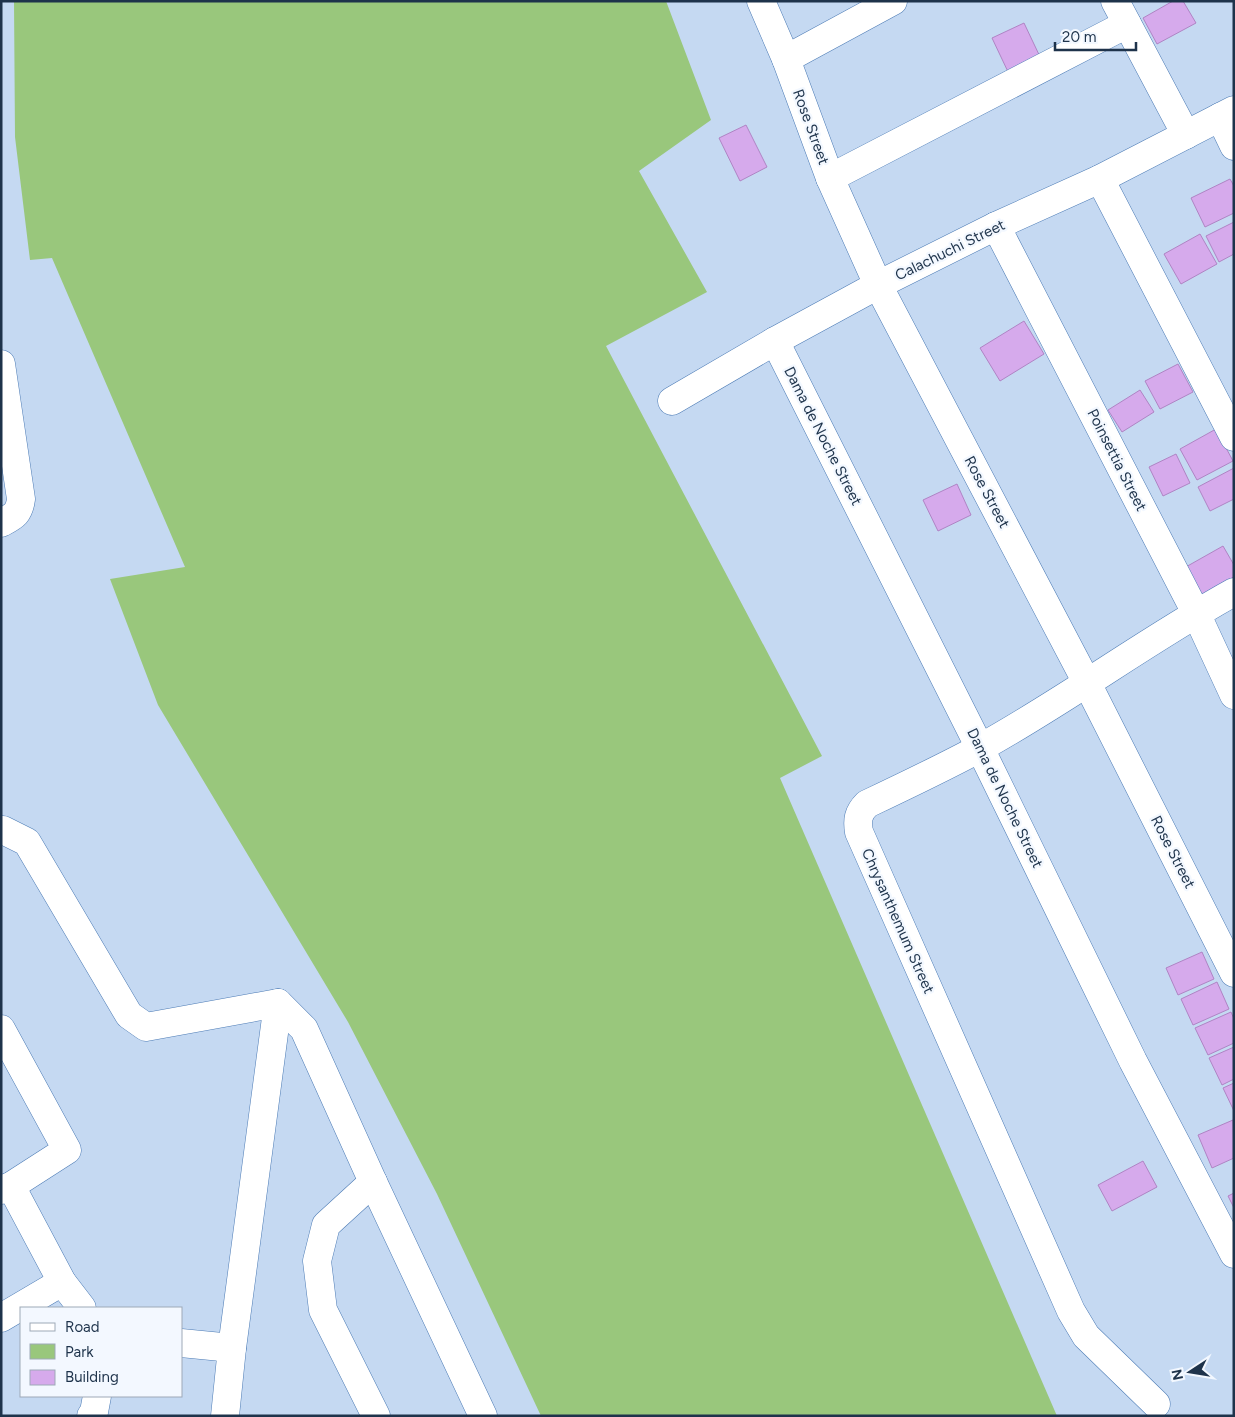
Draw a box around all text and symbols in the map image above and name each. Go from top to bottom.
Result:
scale bar [1055,20,1136,52]
text: 20 m [1062,28,1096,46]
street label: Rose Street [789,87,833,167]
street label: Calachuchi Street [892,215,1008,284]
street label: Dama de Noche Street [780,364,866,509]
street label: Poinsettia Street [1083,406,1151,514]
street label: Rose Street [961,453,1014,531]
street label: Dama de Noche Street [963,725,1047,871]
street label: Rose Street [1147,813,1199,892]
street label: Chrysanthemum Street [858,846,938,997]
legend [20,1307,182,1397]
text: Road [65,1318,100,1336]
text: Park [65,1343,94,1361]
north arrow [1165,1347,1215,1397]
text: Building [65,1368,119,1386]
text: N [1168,1368,1187,1382]

